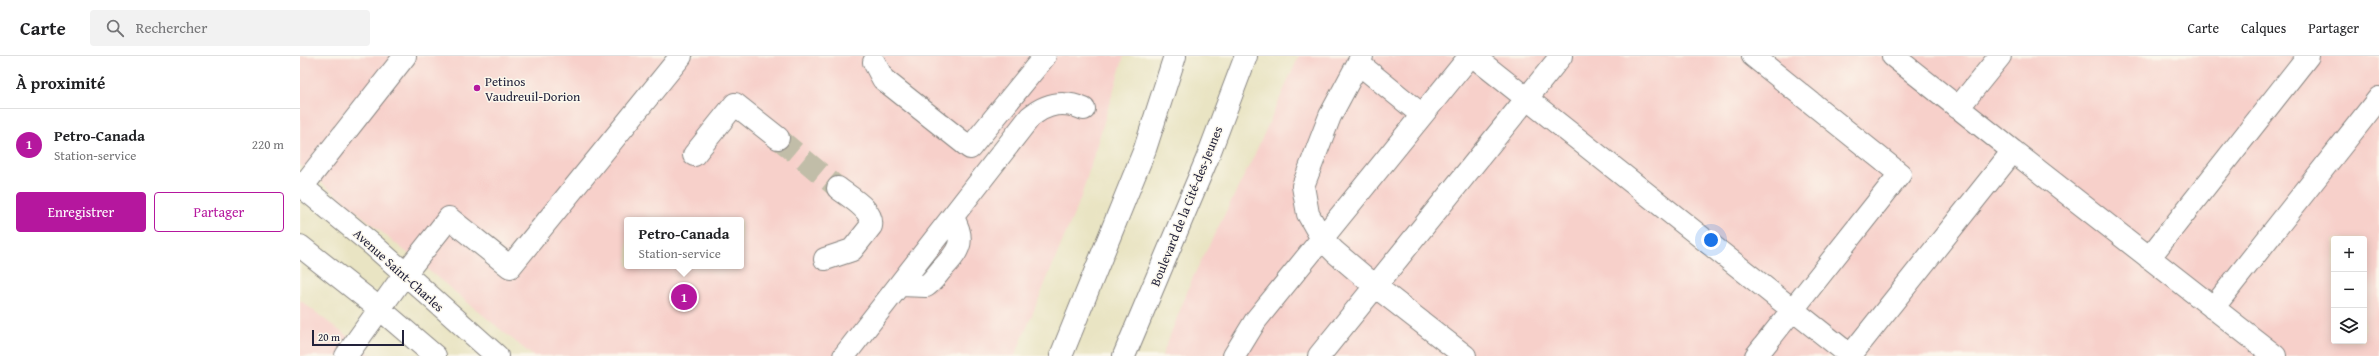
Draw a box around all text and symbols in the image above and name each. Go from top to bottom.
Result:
search box [90,10,370,46]
text: Carte [20,14,66,42]
icon: search [104,17,126,39]
text: Rechercher [136,17,207,38]
text: Carte [2187,18,2219,38]
text: Calques [2241,18,2286,38]
text: Partager [2308,18,2359,38]
text: À proximité [16,70,105,95]
place label: Petinos Vaudreuil-Dorion [485,72,581,106]
marker: Petinos Vaudreuil-Dorion [472,83,482,93]
street label: Boulevard de la Cité-des-Jeunes [1146,123,1227,289]
text: Petro-Canada [54,125,145,146]
text: 1 [26,135,32,154]
text: 220 m [252,135,284,154]
text: Station-service [54,146,136,165]
button: Enregistrer [16,192,146,232]
button: Partager [154,192,284,232]
popup [624,217,744,269]
text: Petro-Canada [639,223,729,244]
street label: Avenue Saint-Charles [349,224,448,316]
your location [1701,230,1721,250]
map controls [2331,236,2367,344]
button: + [2331,236,2367,272]
text: Station-service [639,244,721,263]
button: − [2331,272,2367,308]
pin: 1 [671,282,697,312]
button: layers [2331,308,2367,344]
scale bar [312,328,404,347]
text: 20 m [318,329,340,345]

